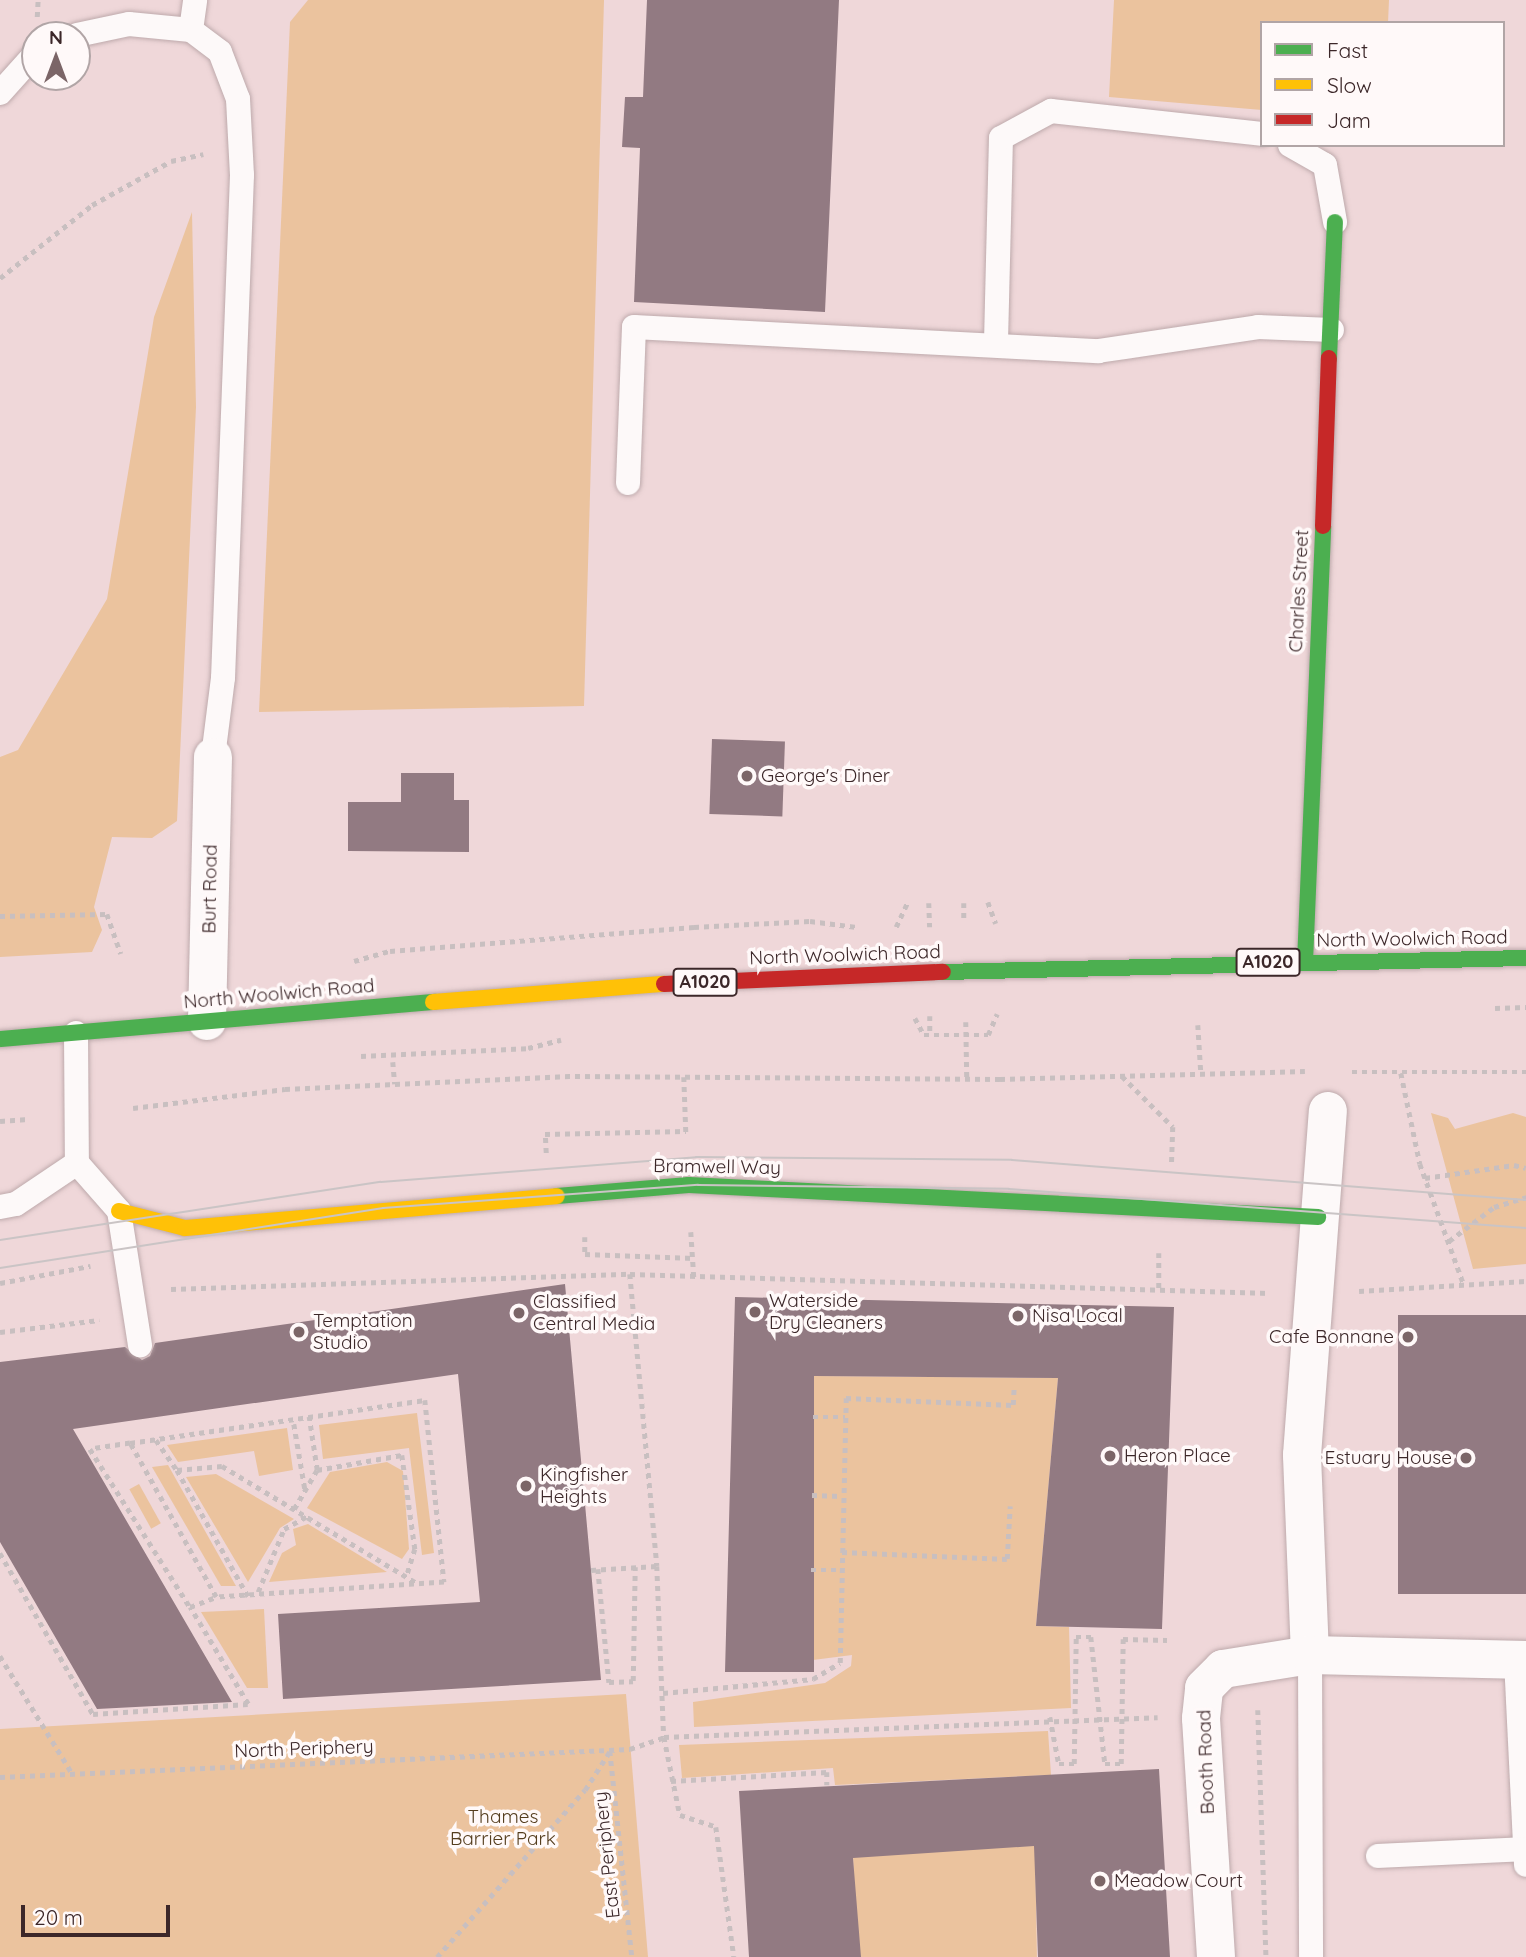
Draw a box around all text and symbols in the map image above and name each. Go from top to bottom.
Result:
north arrow [21,21,91,91]
legend [1260,21,1505,147]
text: N [49,25,63,49]
text: Fast [1327,37,1368,63]
text: Slow [1327,72,1372,98]
text: Jam [1327,107,1371,133]
street label: Charles Street [1284,529,1314,653]
place label: George's Diner [761,765,890,787]
marker: George's Diner [739,768,755,784]
street label: Burt Road [198,844,222,934]
street label: North Woolwich Road [1316,926,1508,952]
street label: North Woolwich Road [749,940,941,970]
road number: A1020 [1235,947,1301,976]
road number: A1020 [672,967,738,996]
street label: North Woolwich Road [183,974,375,1014]
street label: Bramwell Way [653,1154,781,1180]
place label: Waterside Dry Cleaners [769,1290,883,1334]
place label: Classified Central Media [533,1291,655,1335]
marker: Waterside Dry Cleaners [747,1304,763,1320]
marker: Classified Central Media [511,1305,527,1321]
place label: Nisa Local [1032,1305,1123,1327]
marker: Nisa Local [1010,1308,1026,1324]
place label: Temptation Studio [313,1310,413,1354]
marker: Temptation Studio [291,1324,307,1340]
place label: Cafe Bonnane [1269,1326,1394,1348]
marker: Cafe Bonnane [1400,1329,1416,1345]
place label: Heron Place [1124,1445,1231,1467]
place label: Estuary House [1325,1447,1452,1469]
marker: Heron Place [1102,1448,1118,1464]
marker: Estuary House [1458,1450,1474,1466]
place label: Kingfisher Heights [540,1464,628,1508]
marker: Kingfisher Heights [518,1478,534,1494]
street label: Booth Road [1193,1709,1219,1815]
street label: North Periphery [234,1735,374,1763]
street label: East Periphery [589,1791,625,1919]
park label: Thames Barrier Park [450,1806,556,1850]
place label: Meadow Court [1114,1870,1243,1892]
marker: Meadow Court [1092,1873,1108,1889]
scale bar [24,1890,173,1934]
text: 20 m [34,1904,83,1930]

